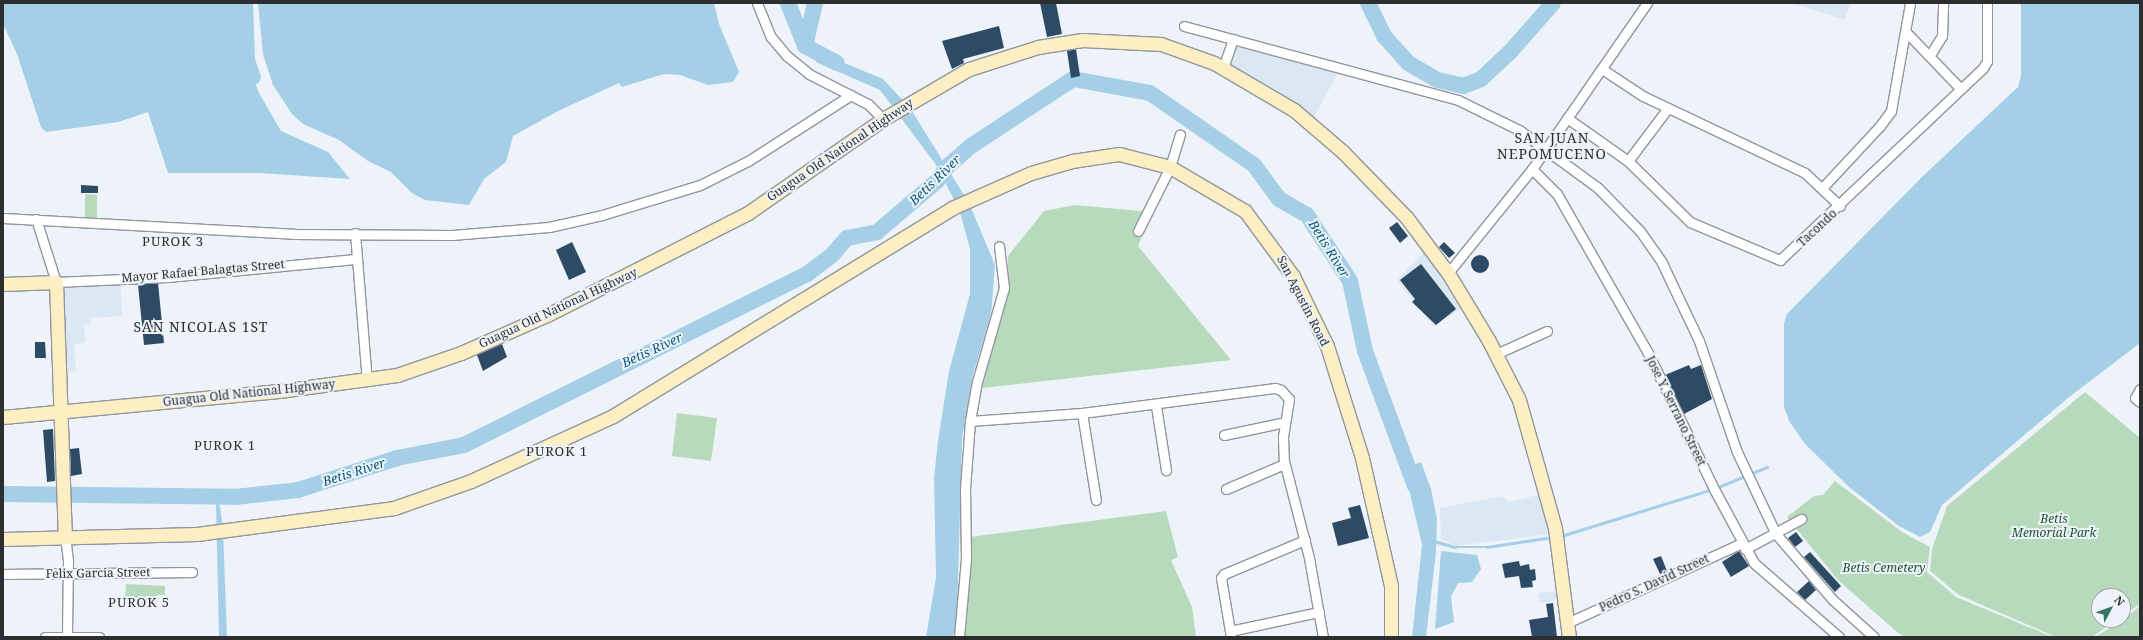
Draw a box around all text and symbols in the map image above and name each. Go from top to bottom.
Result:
street label: Guagua Old National Highway [764,96,916,204]
district label: SAN JUAN NEPOMUCENO [1497,130,1607,162]
water label: Betis River [906,152,964,208]
street label: Tacondo [1794,206,1840,250]
water label: Betis River [1305,217,1353,281]
district label: PUROK 3 [142,233,204,249]
street label: San Agustin Road [1274,253,1332,349]
street label: Mayor Rafael Balagtas Street [121,257,285,285]
street label: Guagua Old National Highway [476,265,640,351]
district label: SAN NICOLAS 1ST [134,319,268,335]
water label: Betis River [619,329,685,371]
street label: Jose Y. Serrano Street [1643,354,1709,468]
street label: Guagua Old National Highway [162,377,336,409]
district label: PUROK 1 [194,437,256,453]
district label: PUROK 1 [526,443,588,459]
water label: Betis River [321,455,387,489]
park label: Betis Memorial Park [2012,512,2096,540]
street label: Pedro S. David Street [1597,551,1711,615]
park label: Betis Cemetery [1843,561,1925,575]
street label: Felix Garcia Street [46,565,150,581]
north arrow [2091,588,2131,628]
text: N [2111,592,2128,609]
district label: PUROK 5 [108,594,170,610]

